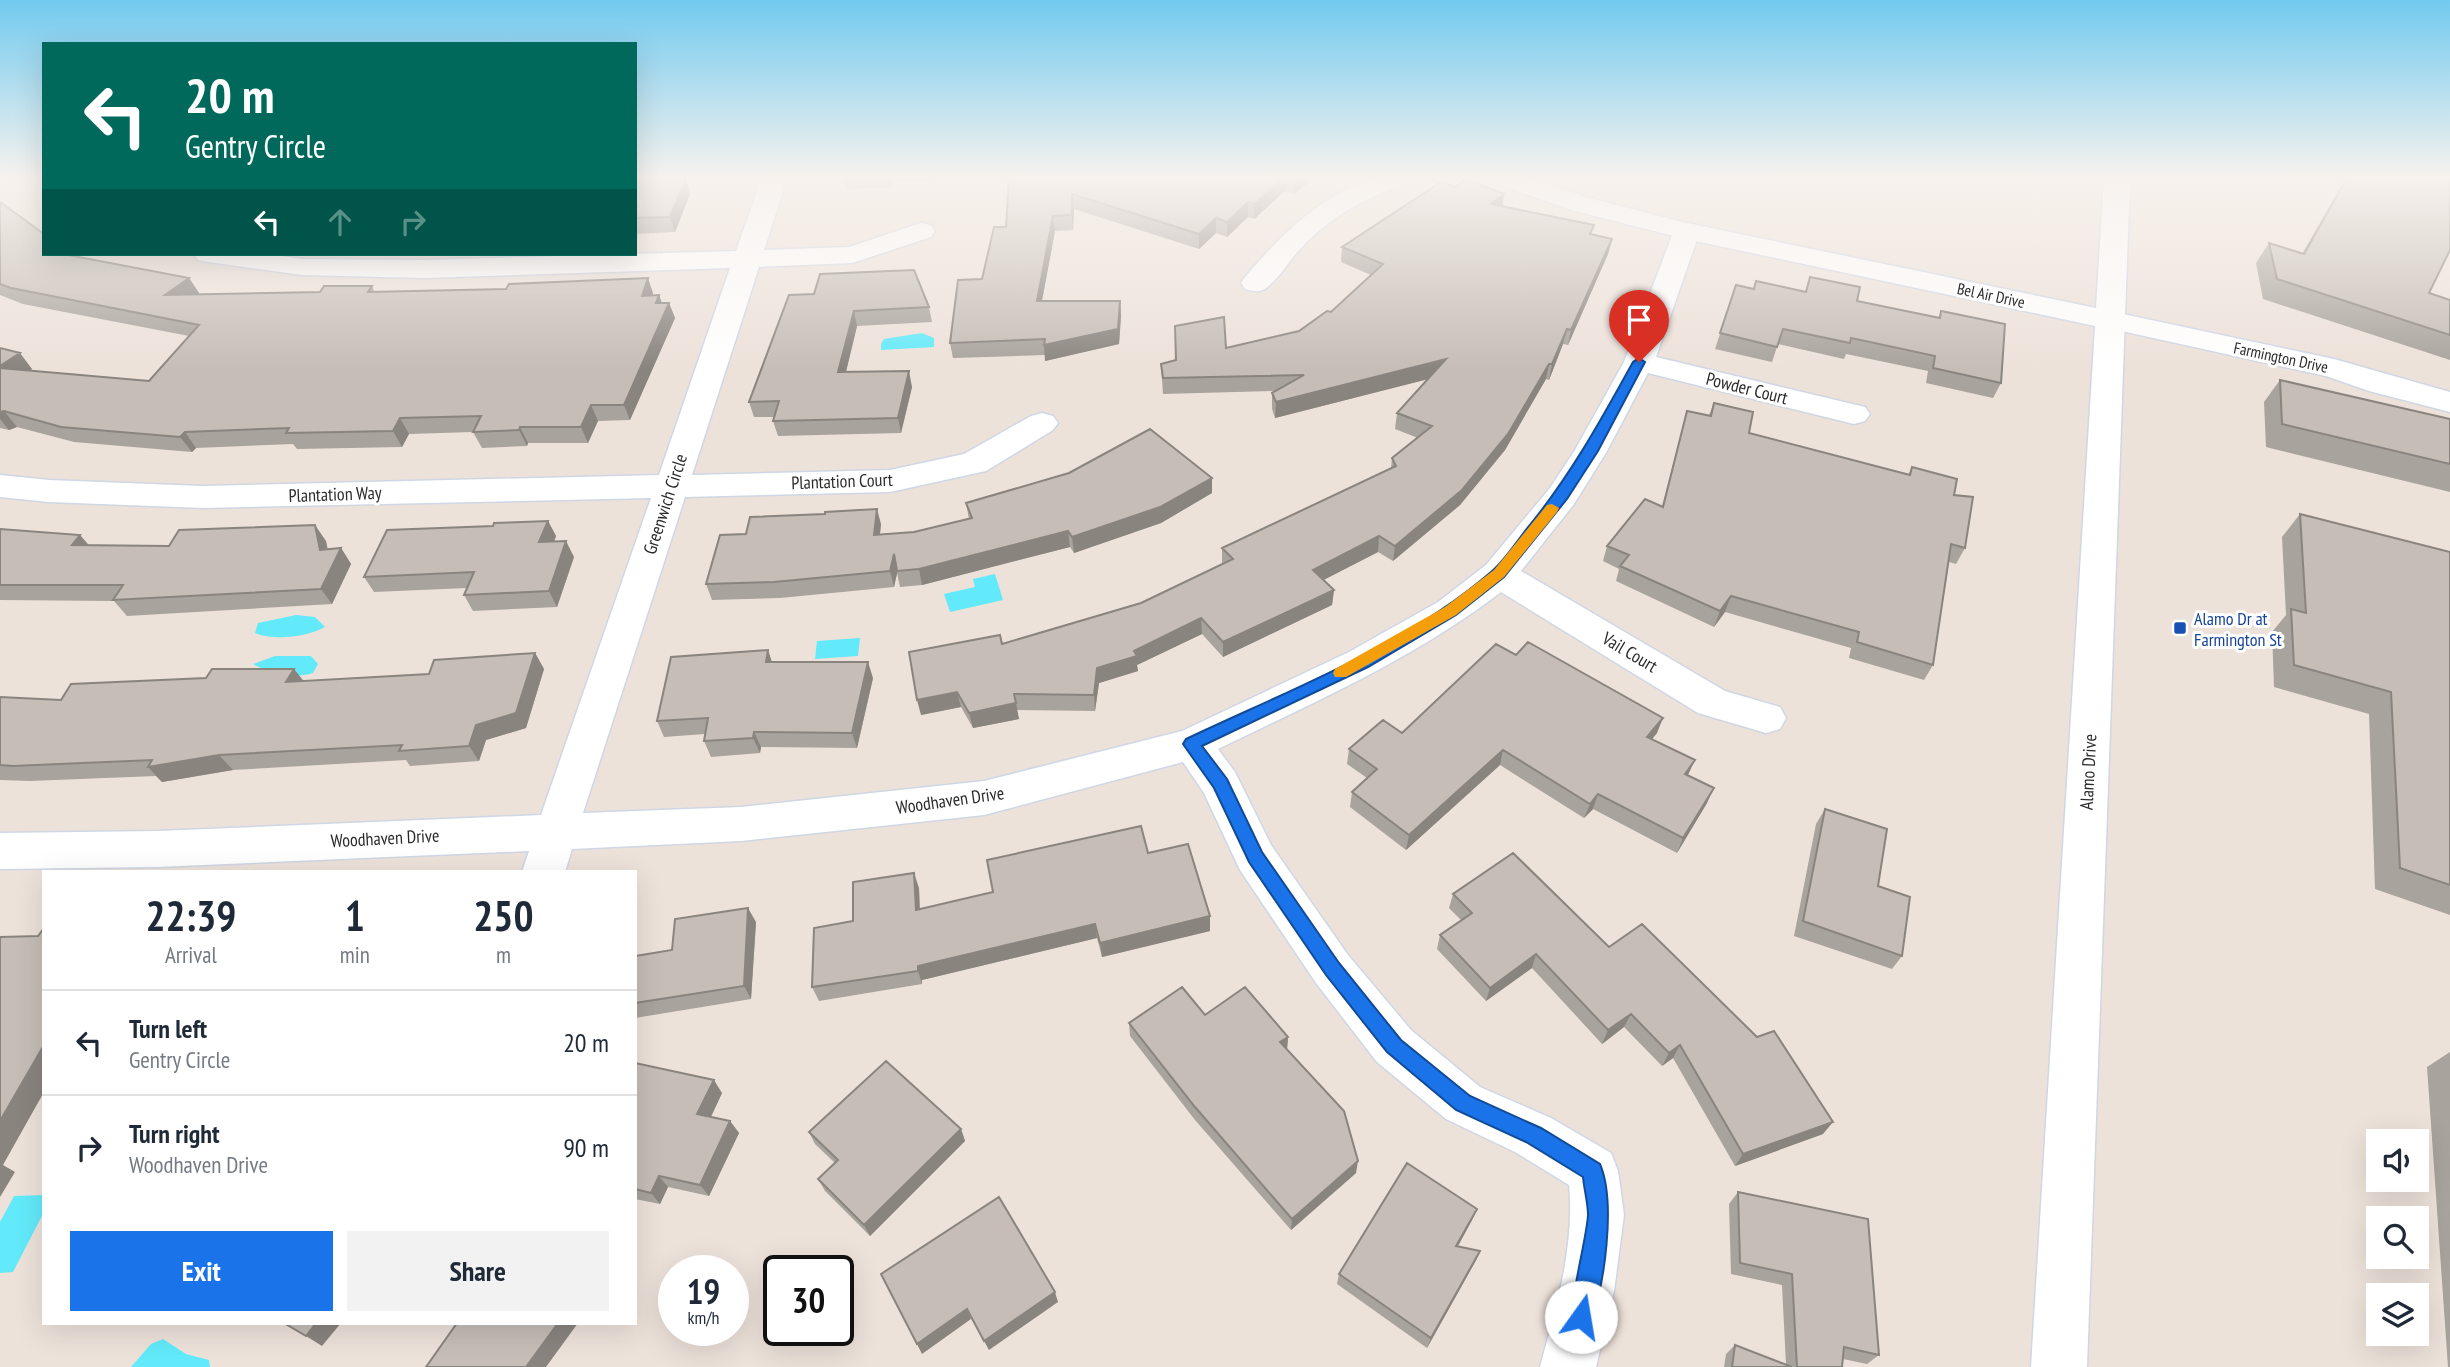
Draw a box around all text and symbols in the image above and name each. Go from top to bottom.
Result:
text: 20 m [185,63,274,127]
icon: left [70,70,161,161]
text: Gentry Circle [185,125,326,167]
icon: left [248,203,286,241]
icon: ahead [321,203,359,241]
icon: right [394,203,432,241]
street label: Bel Air Drive [1955,278,2027,312]
pin [1609,290,1669,362]
icon: arrive [1620,301,1658,339]
street label: Farmington Drive [2232,337,2330,377]
street label: Powder Court [1704,367,1790,409]
street label: Greenwich Circle [638,451,692,557]
street label: Plantation Court [791,468,893,494]
street label: Plantation Way [288,481,382,507]
place label: Alamo Dr at Farmington St [2194,607,2282,651]
marker: Alamo Dr at Farmington St [2172,620,2188,636]
street label: Vail Court [1597,626,1662,677]
street label: Alamo Drive [2075,733,2101,811]
street label: Woodhaven Drive [895,781,1005,819]
street label: Woodhaven Drive [330,824,440,852]
text: 22:39 [145,888,236,943]
text: 1 [345,888,365,943]
text: 250 [473,888,534,943]
text: Arrival [165,940,217,969]
text: min [340,940,370,969]
text: m [496,940,511,969]
text: Turn left [129,1012,207,1045]
icon: left [70,1024,108,1062]
text: 20 m [563,1026,609,1059]
text: Gentry Circle [129,1045,230,1074]
text: Turn right [129,1117,220,1150]
icon: right [70,1129,108,1167]
map controls [2366,1129,2429,1346]
button: sound [2366,1129,2429,1192]
text: 90 m [563,1131,609,1164]
text: Woodhaven Drive [129,1150,268,1179]
button: search [2366,1206,2429,1269]
button: Exit [70,1231,333,1311]
button: Share [347,1231,609,1311]
speed limit sign: 30 [763,1255,854,1346]
text: 19 [687,1268,720,1314]
position arrow [1544,1280,1618,1354]
button: layers [2366,1283,2429,1346]
text: km/h [688,1306,719,1329]

